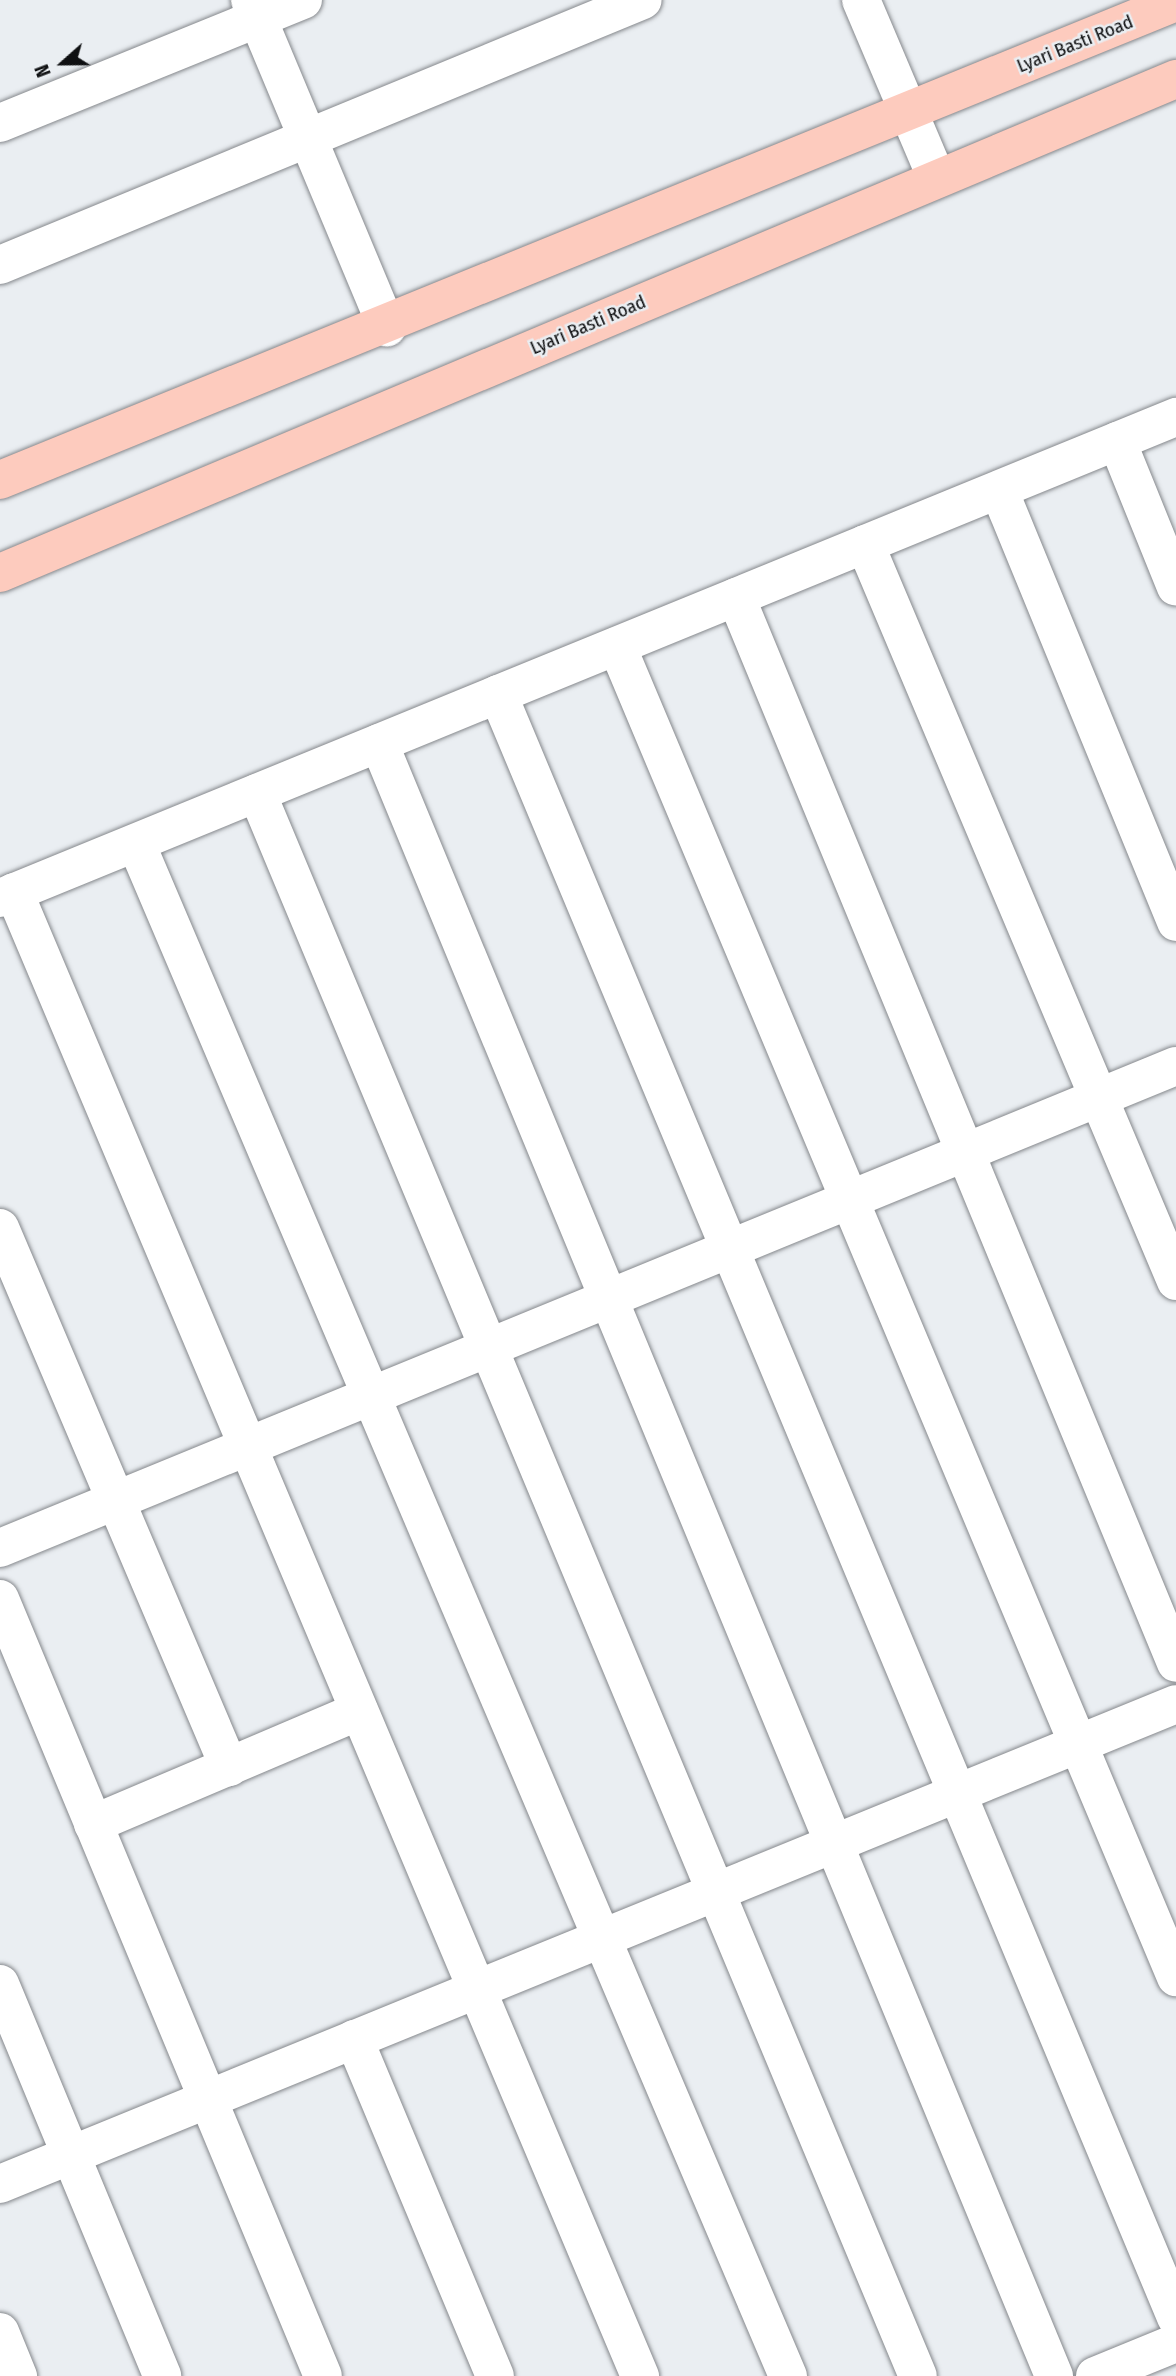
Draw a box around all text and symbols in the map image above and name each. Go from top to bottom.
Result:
street label: Lyari Basti Road [1014,10,1136,78]
north arrow [28,28,98,98]
text: N [30,61,56,80]
street label: Lyari Basti Road [527,290,649,360]

